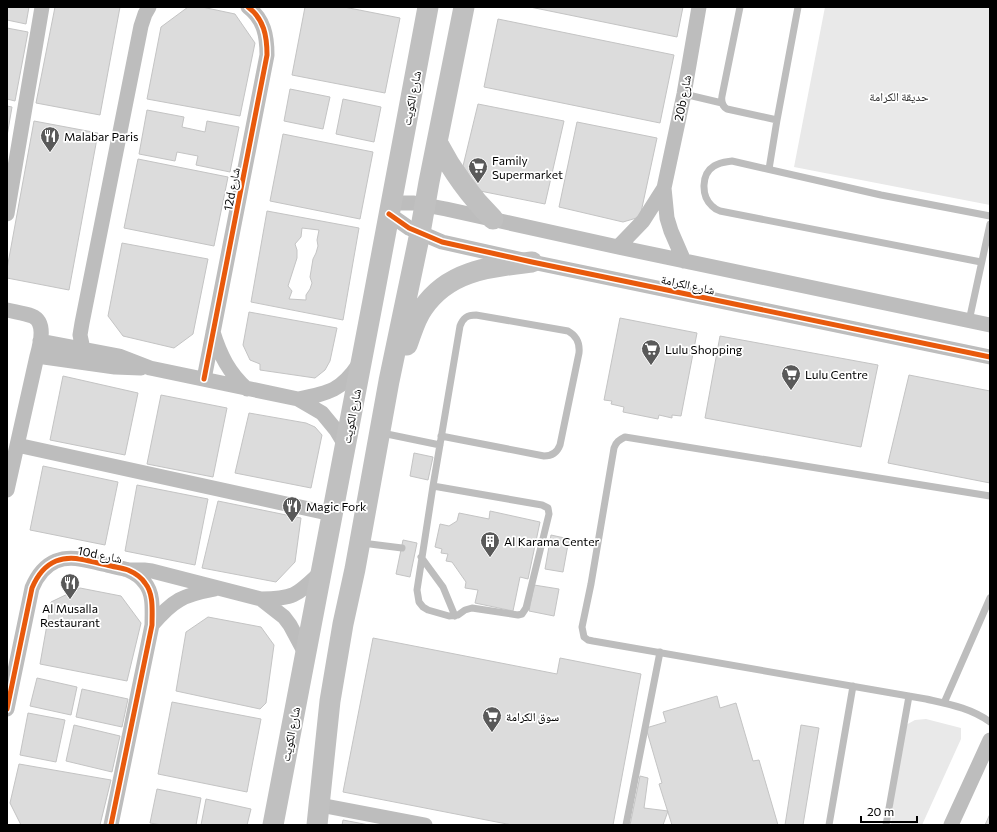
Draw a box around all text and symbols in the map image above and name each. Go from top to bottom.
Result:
street label: شارع الكويت [399,69,425,127]
street label: 20b شارع [671,74,695,123]
park label: حديقة الكرامة [869,89,929,104]
restaurant icon: Malabar Paris [39,125,61,153]
place label: Malabar Paris [64,129,139,143]
place label: Family Supermarket [492,153,563,181]
supermarket icon: Family Supermarket [467,156,489,184]
street label: 12d شارع [220,166,244,212]
street label: شارع الكرامة [659,271,716,299]
supermarket icon: Lulu Shopping [640,338,662,366]
place label: Lulu Shopping [665,342,743,356]
supermarket icon: Lulu Centre [780,363,802,391]
place label: Lulu Centre [805,367,868,381]
street label: شارع الكويت [339,387,365,445]
restaurant icon: Magic Fork [281,495,303,523]
place label: Magic Fork [306,499,367,513]
building icon: Al Karama Center [479,530,501,558]
place label: Al Karama Center [504,534,600,548]
street label: 10d شارع [76,543,124,567]
restaurant icon: Al Musalla Restaurant [59,572,81,600]
place label: Al Musalla Restaurant [40,601,100,629]
street label: شارع الكويت [278,705,304,763]
supermarket icon: سوق الكرامة [481,705,503,733]
place label: سوق الكرامة [506,709,559,724]
scale bar [861,798,917,824]
text: 20 m [867,804,894,818]

